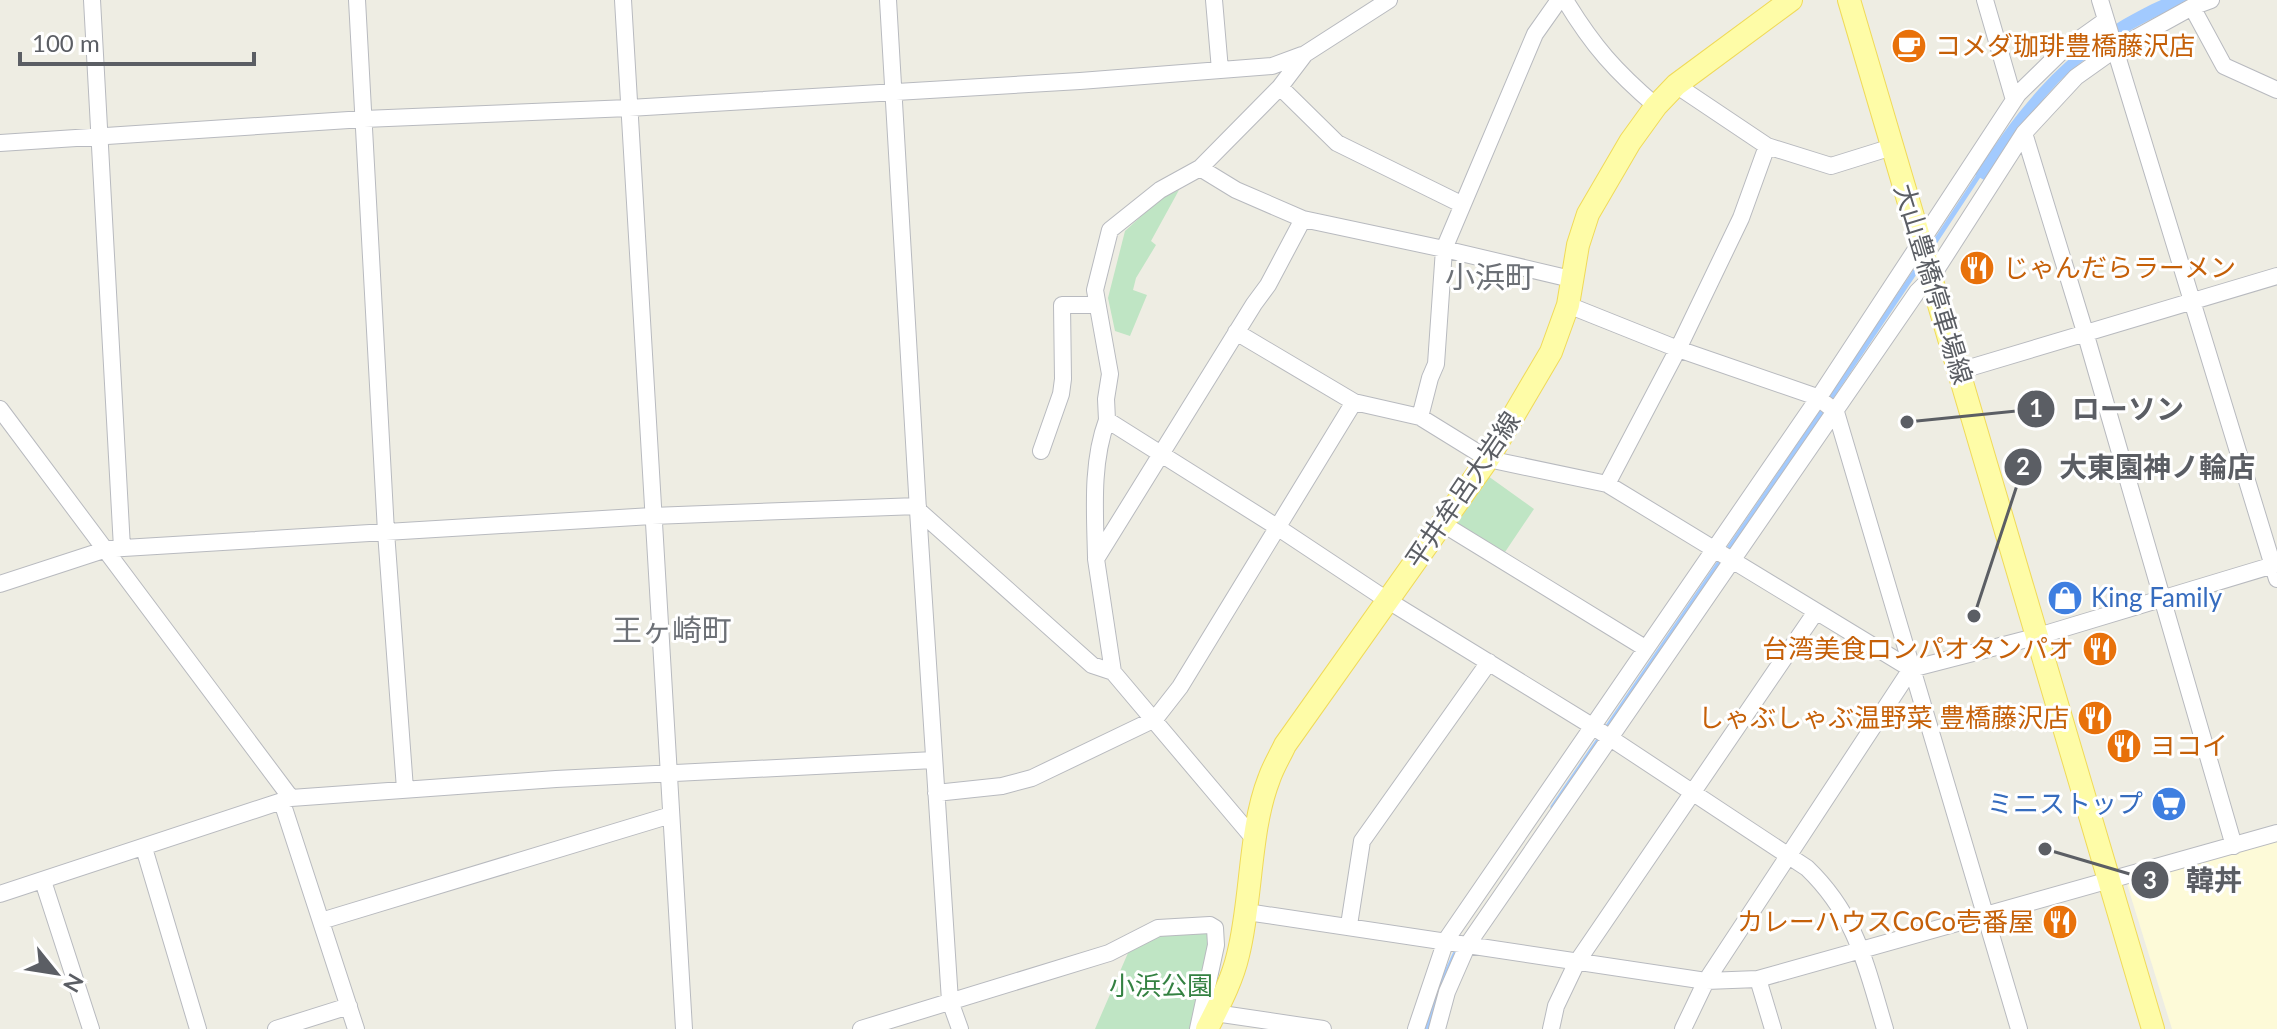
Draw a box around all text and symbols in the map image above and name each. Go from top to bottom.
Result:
scale bar [20,16,254,66]
cafe icon: コメダ珈琲豊橋藤沢店 [1890,27,1928,65]
text: 100 m [32,28,100,57]
place label: コメダ珈琲豊橋藤沢店 [1935,29,2195,61]
street label: 大山豊橋停車場線 [1888,180,1980,388]
restaurant icon: じゃんだらラーメン [1958,249,1996,287]
place label: じゃんだらラーメン [2003,251,2236,283]
district label: 小浜町 [1445,258,1535,294]
callout: ローソン [2016,383,2200,435]
text: ローソン [2072,391,2184,425]
text: 1 [2029,393,2043,422]
street label: 平井牟呂大岩線 [1398,405,1526,574]
callout: 大東園神ノ輪店 [2003,441,2271,493]
text: 大東園神ノ輪店 [2059,449,2255,483]
text: 2 [2016,451,2030,480]
shop icon: King Family [2046,579,2084,617]
place label: King Family [2091,581,2223,613]
district label: 王ヶ崎町 [612,611,732,647]
restaurant icon: 台湾美食ロンパオタンパオ [2081,630,2119,668]
place label: 台湾美食ロンパオタンパオ [1762,632,2074,664]
restaurant icon: しゃぶしゃぶ温野菜 豊橋藤沢店 [2076,699,2114,737]
place label: しゃぶしゃぶ温野菜 豊橋藤沢店 [1698,701,2069,733]
restaurant icon: ヨコイ [2105,727,2143,765]
place label: ヨコイ [2150,729,2228,761]
supermarket icon: ミニストップ [2150,785,2188,823]
place label: ミニストップ [1987,787,2143,819]
callout: 韓丼 [2130,854,2258,906]
text: 韓丼 [2186,862,2242,896]
text: 3 [2143,865,2157,894]
restaurant icon: カレーハウスCoCo壱番屋 [2041,903,2079,941]
place label: カレーハウスCoCo壱番屋 [1737,905,2034,937]
north arrow [16,933,96,1013]
text: N [58,969,90,997]
park label: 小浜公園 [1109,969,1213,1001]

